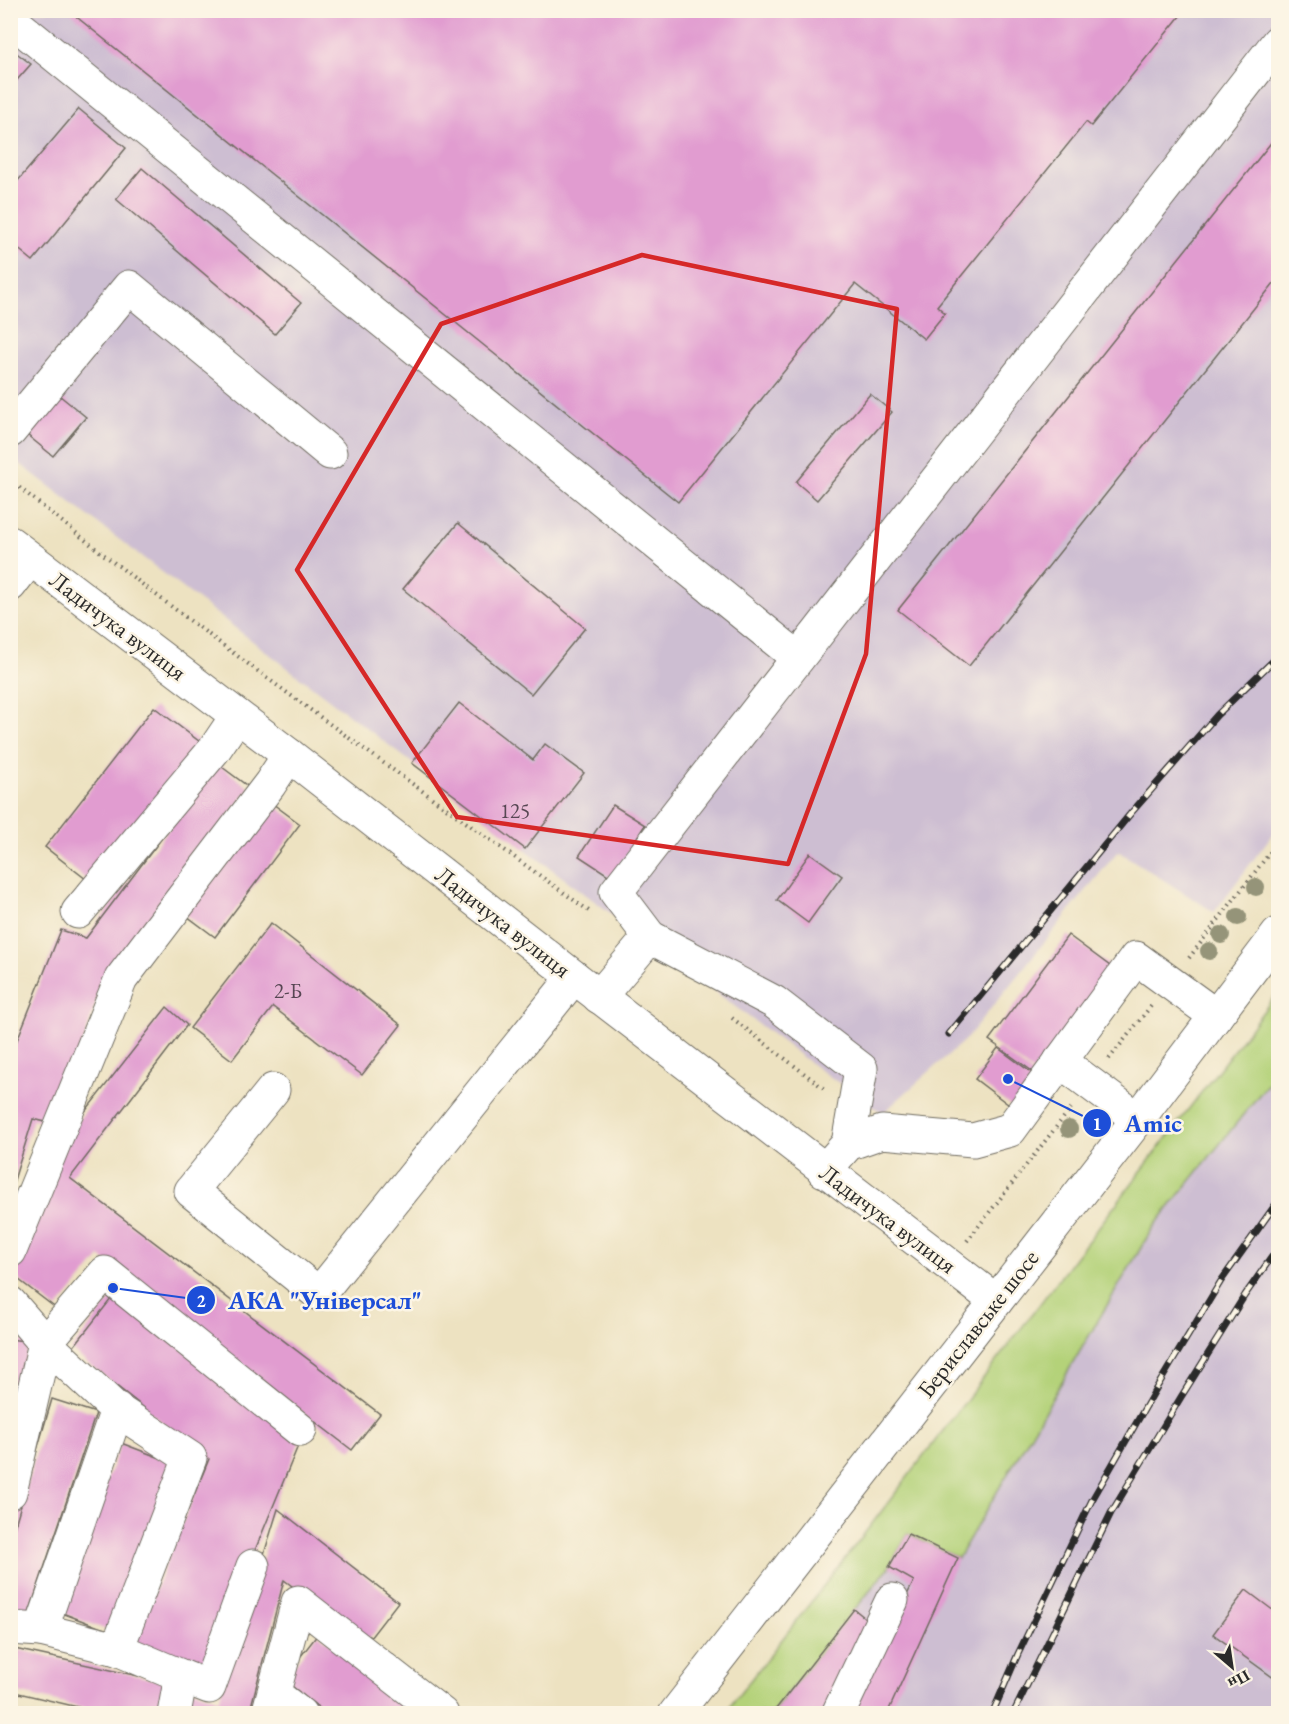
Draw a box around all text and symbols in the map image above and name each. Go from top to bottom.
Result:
street label: Ладичука вулиця [43,564,193,687]
house number: 125 [500,797,530,824]
street label: Ладичука вулиця [429,859,578,984]
house number: 2-Б [274,977,302,1004]
callout: Amic [1082,1101,1194,1145]
text: Amic [1123,1106,1182,1140]
text: 1 [1092,1112,1102,1135]
street label: Ладичука вулиця [813,1157,963,1280]
street label: Бериславське шосе [910,1243,1045,1404]
callout: АКА "Універсал" [186,1278,434,1322]
text: АКА "Універсал" [227,1283,422,1317]
text: 2 [196,1289,206,1312]
north arrow [1202,1637,1262,1697]
text: Пн [1224,1665,1254,1694]

